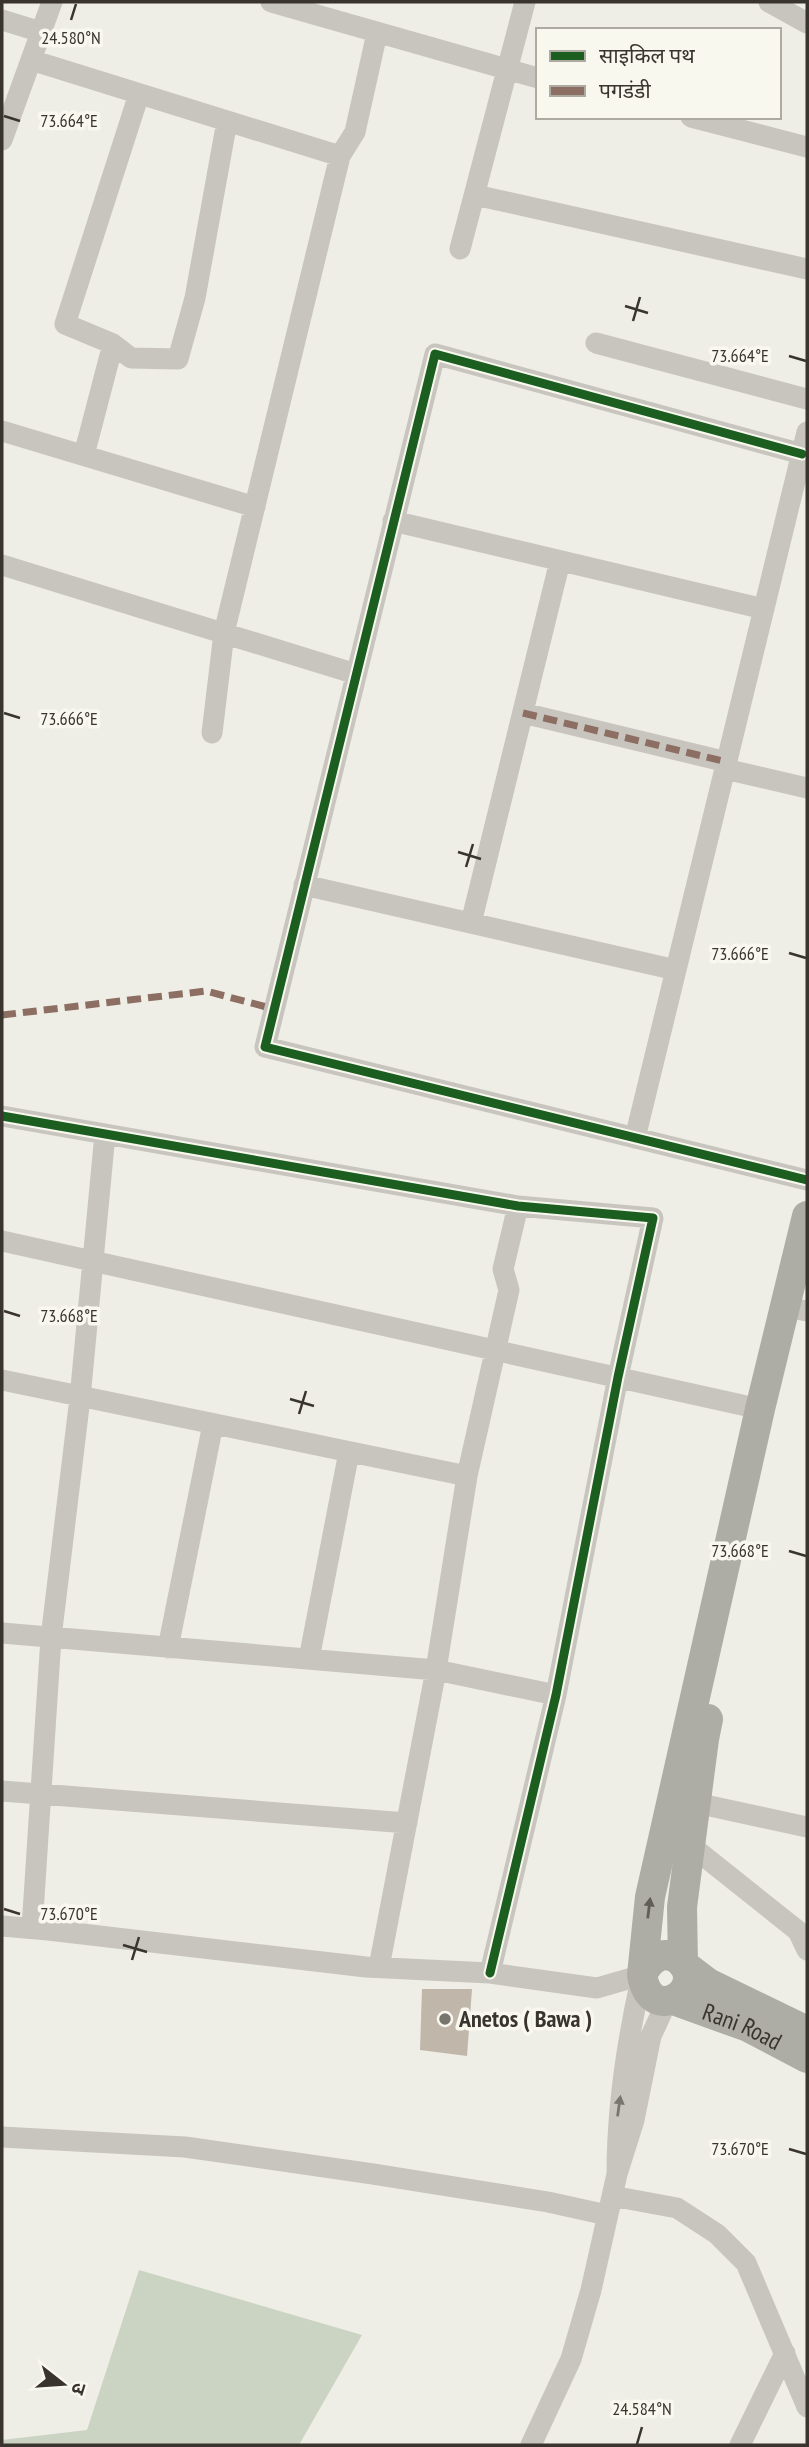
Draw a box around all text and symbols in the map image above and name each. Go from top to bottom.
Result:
text: 24.580°N [41,26,101,49]
legend [536,28,781,119]
text: साइकिल पथ [599,42,695,69]
text: पगडंडी [599,77,651,104]
text: 73.664°E [40,109,98,132]
text: 73.664°E [711,344,769,367]
text: 73.666°E [40,707,98,730]
text: 73.666°E [711,942,769,965]
text: 73.668°E [40,1304,98,1327]
text: 73.668°E [711,1539,769,1562]
one-way arrow [644,1896,655,1918]
text: 73.670°E [40,1902,98,1925]
street label: Rani Road [699,1996,787,2057]
place label: Anetos ( Bawa ) [458,2003,592,2034]
marker: Anetos ( Bawa ) [437,2011,453,2027]
one-way arrow [614,2095,625,2117]
text: 73.670°E [711,2137,769,2160]
north arrow [28,2349,98,2419]
text: उ [66,2380,92,2399]
text: 24.584°N [612,2397,672,2420]

